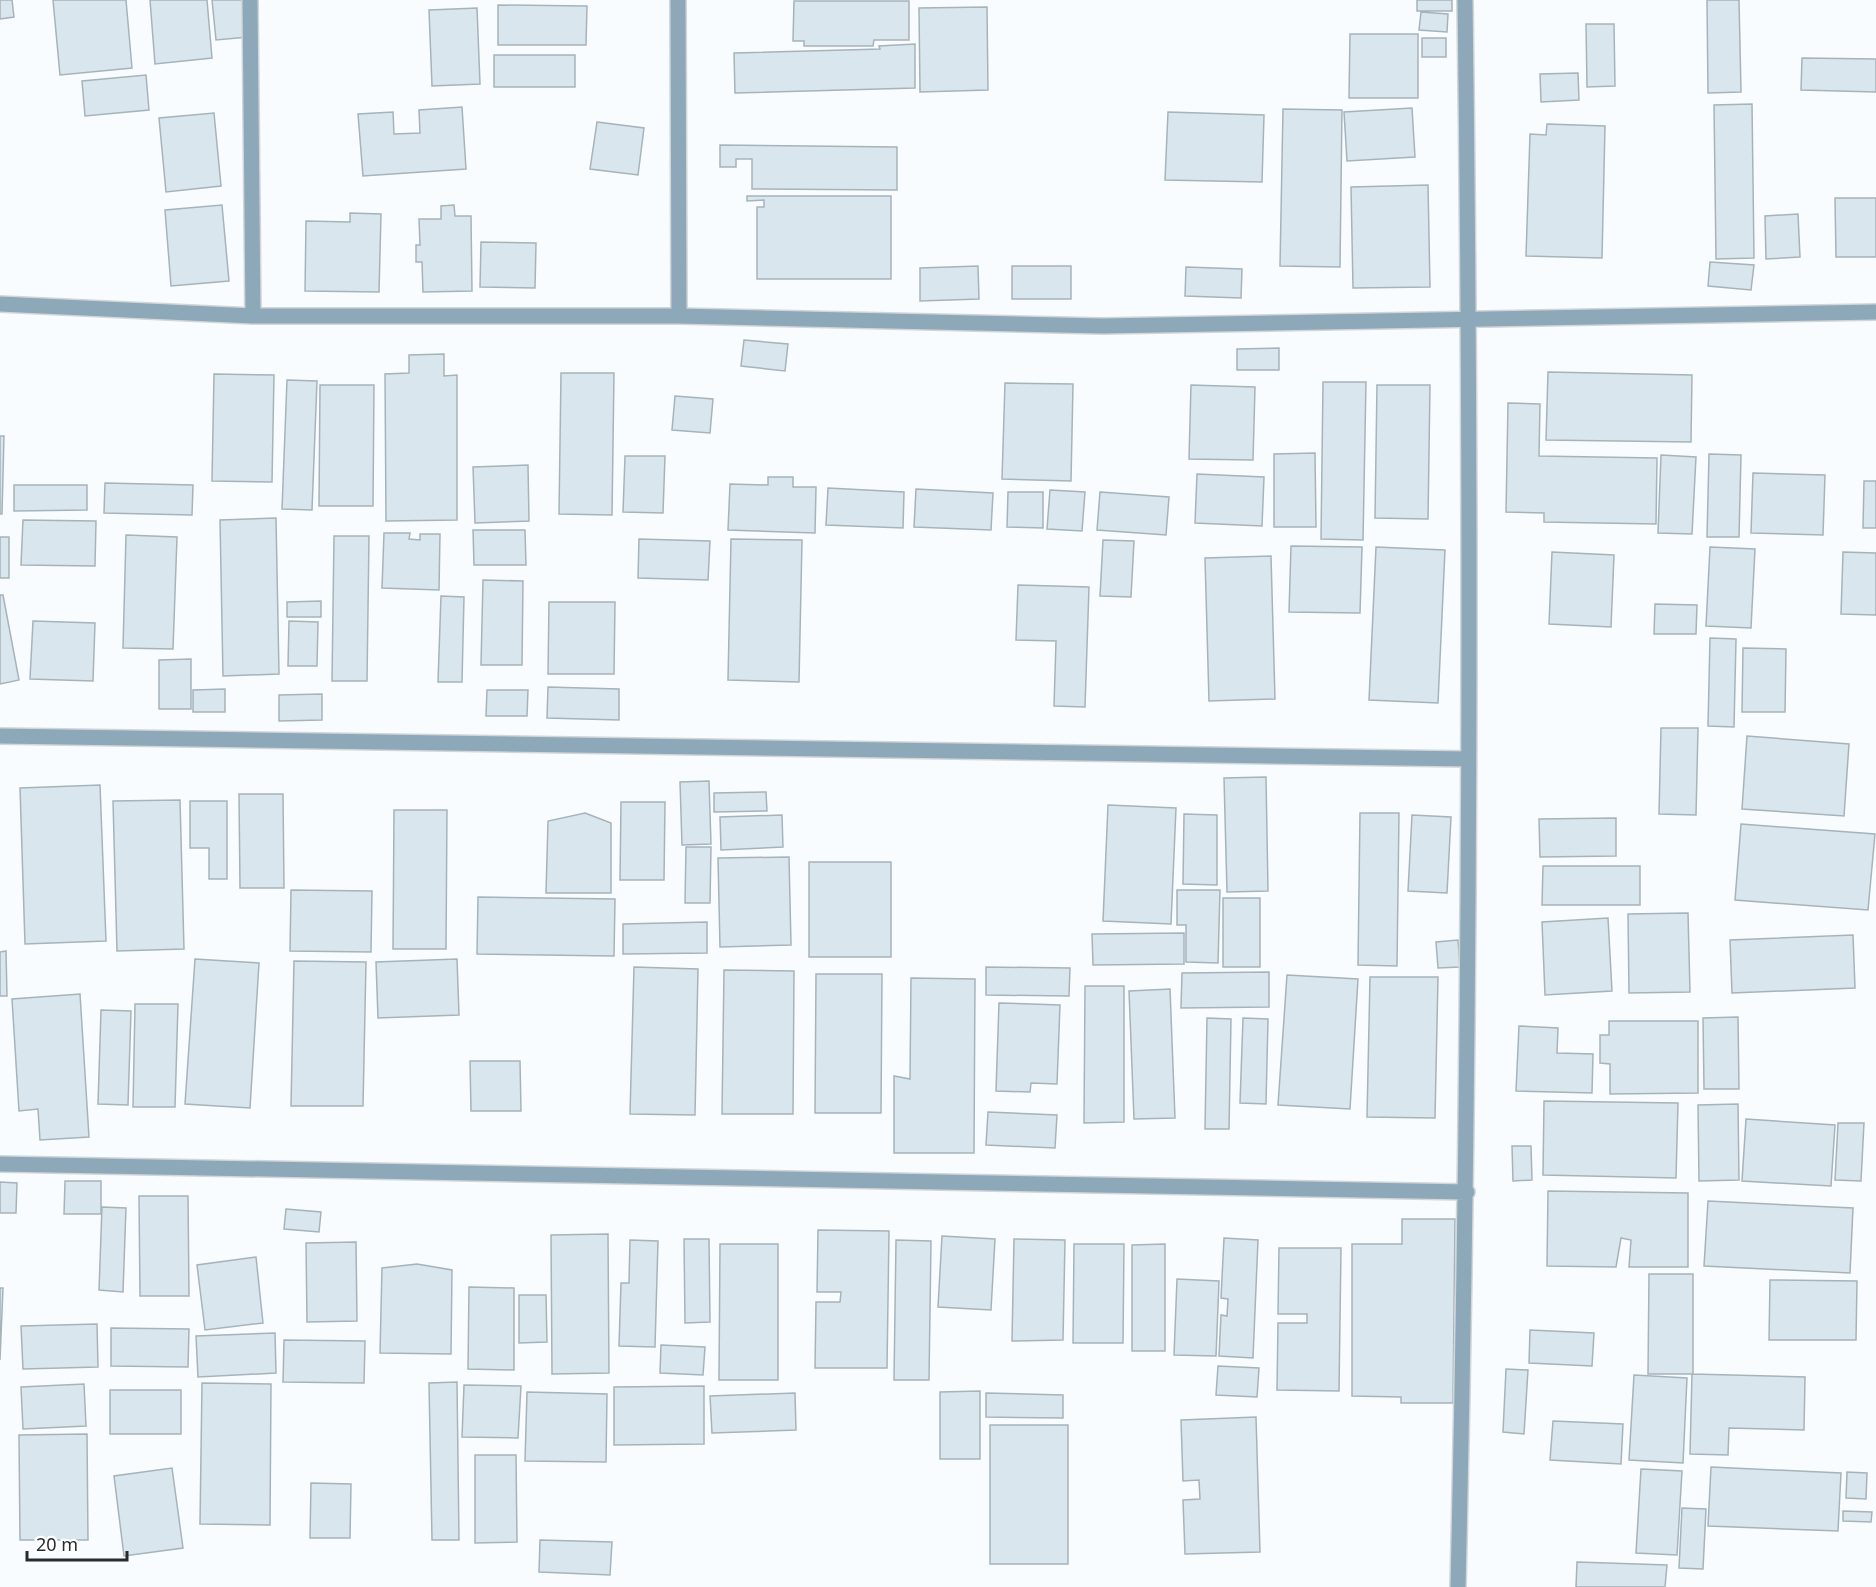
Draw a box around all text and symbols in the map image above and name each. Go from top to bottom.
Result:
scale bar [27,1524,128,1562]
text: 20 m [36,1532,78,1556]

